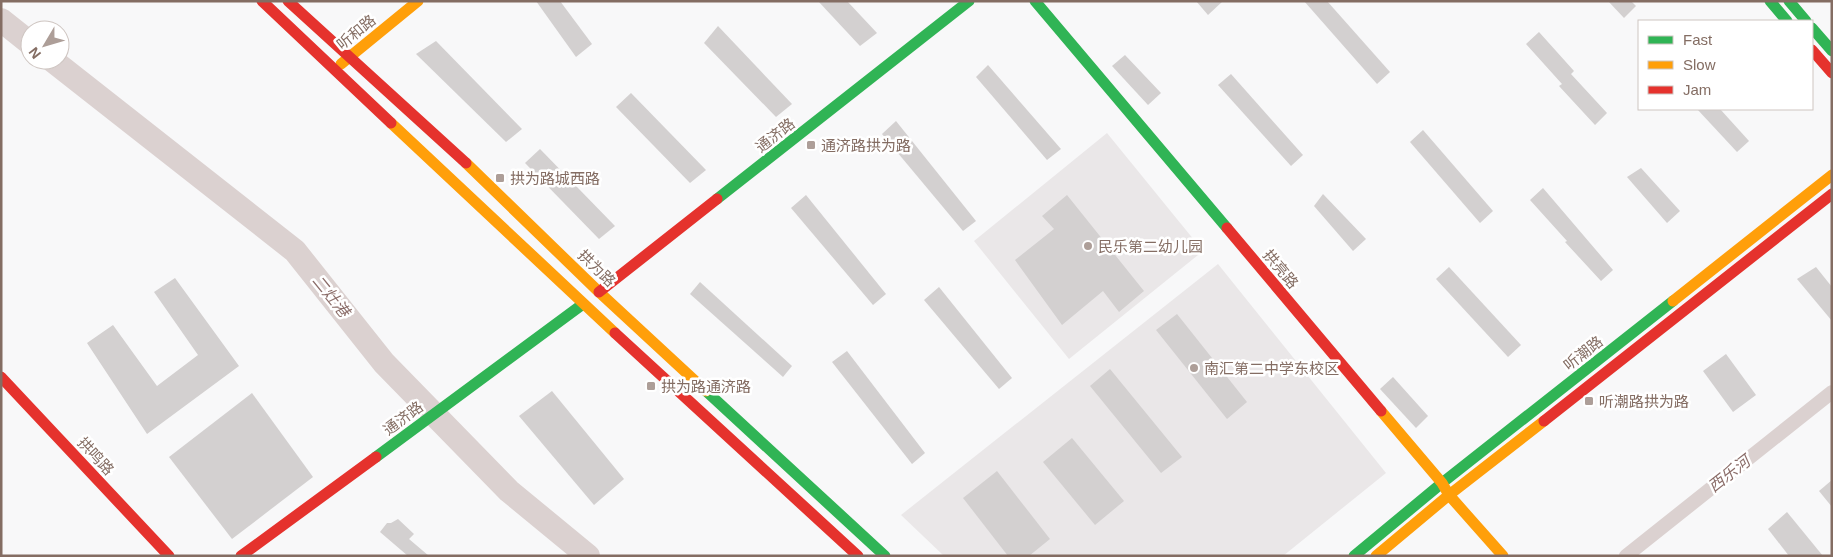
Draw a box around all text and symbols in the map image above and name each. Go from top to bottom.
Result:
street label: 听和路 [333,11,379,53]
north arrow [20,20,70,70]
legend [1638,20,1813,110]
text: Fast [1683,31,1713,48]
text: N [25,44,44,62]
text: Slow [1683,56,1716,73]
text: Jam [1683,81,1711,98]
street label: 通济路 [752,114,798,156]
place label: 通济路拱为路 [821,137,911,154]
marker: 通济路拱为路 [805,139,817,151]
place label: 拱为路城西路 [510,170,600,187]
marker: 拱为路城西路 [494,172,506,184]
place label: 民乐第二幼儿园 [1098,238,1203,255]
marker: 民乐第二幼儿园 [1082,240,1094,252]
street label: 拱为路 [575,246,619,290]
street label: 拱亮路 [1260,246,1302,292]
water label: 二灶港 [309,272,354,322]
street label: 听潮路 [1560,332,1606,374]
place label: 南汇第二中学东校区 [1204,360,1339,377]
marker: 南汇第二中学东校区 [1188,362,1200,374]
place label: 拱为路通济路 [661,378,751,395]
marker: 拱为路通济路 [645,380,657,392]
place label: 听潮路拱为路 [1599,393,1689,410]
marker: 听潮路拱为路 [1583,395,1595,407]
street label: 通济路 [380,398,426,438]
street label: 拱鸣路 [74,434,118,478]
water label: 西乐河 [1705,451,1756,495]

